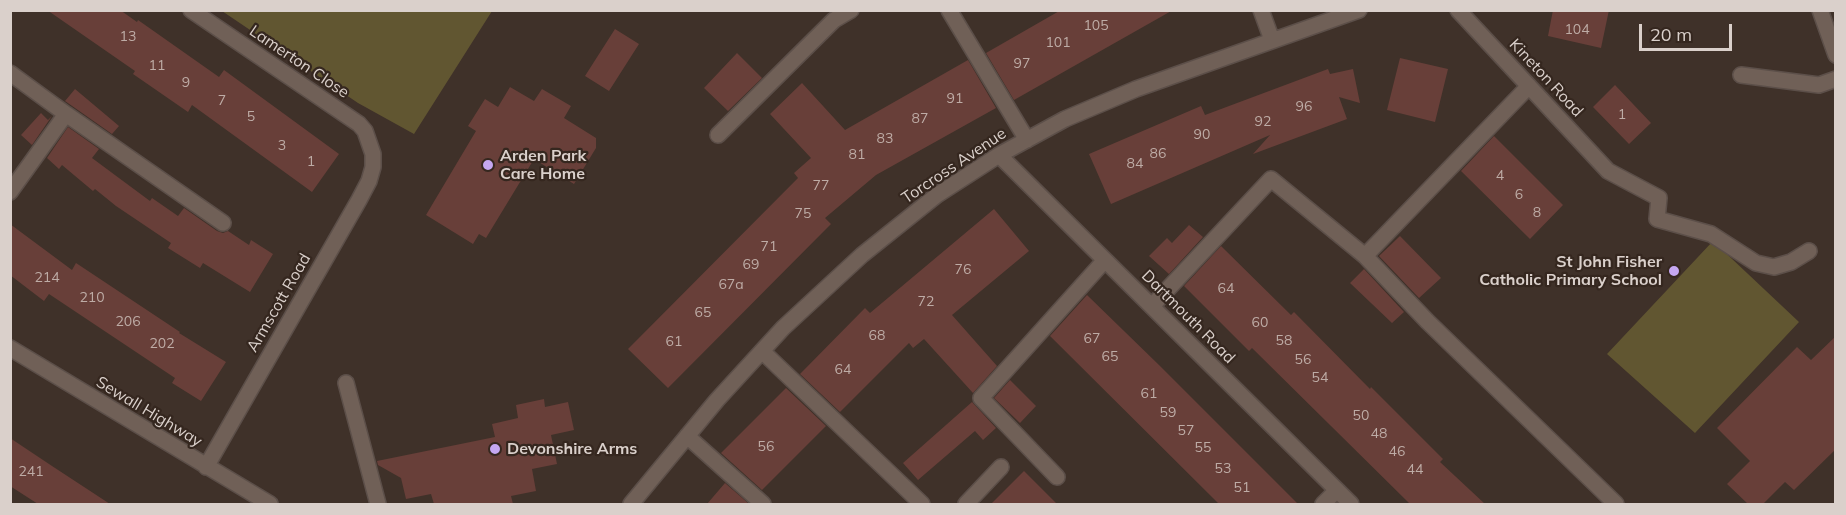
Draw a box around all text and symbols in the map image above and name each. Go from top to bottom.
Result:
scale bar [1642,12,1735,50]
house number: 105 [1083,18,1109,34]
street label: Lamerton Close [246,22,352,102]
house number: 104 [1564,22,1590,38]
text: 20 m [1650,23,1692,46]
house number: 13 [120,29,136,45]
house number: 101 [1045,35,1071,51]
street label: Kineton Road [1505,35,1587,121]
house number: 97 [1014,56,1030,72]
house number: 11 [149,58,165,74]
house number: 9 [182,75,190,91]
house number: 91 [947,91,963,107]
house number: 7 [218,93,226,109]
house number: 96 [1296,99,1312,115]
house number: 1 [1618,107,1626,123]
house number: 5 [247,109,255,125]
house number: 87 [912,111,928,127]
house number: 92 [1255,114,1271,130]
street label: Torcross Avenue [898,124,1010,208]
house number: 90 [1194,127,1210,143]
house number: 83 [877,131,893,147]
house number: 3 [278,138,286,154]
place label: Arden Park Care Home [500,146,586,184]
house number: 86 [1150,146,1166,162]
house number: 81 [849,147,865,163]
house number: 1 [307,154,315,170]
house number: 84 [1127,156,1143,172]
marker: Arden Park Care Home [481,158,495,172]
house number: 4 [1496,168,1504,184]
house number: 77 [813,178,829,194]
house number: 6 [1515,187,1523,203]
house number: 8 [1533,205,1541,221]
house number: 75 [795,206,811,222]
house number: 71 [761,239,777,255]
street label: Armscott Road [243,250,315,356]
place label: St John Fisher Catholic Primary School [1479,252,1662,290]
house number: 69 [743,257,759,273]
house number: 76 [955,262,971,278]
marker: St John Fisher Catholic Primary School [1667,264,1681,278]
street label: Dartmouth Road [1137,266,1239,368]
house number: 214 [34,270,60,286]
house number: 67a [718,277,744,293]
house number: 64 [1218,281,1234,297]
house number: 210 [79,290,105,306]
house number: 72 [918,294,934,310]
house number: 65 [695,305,711,321]
house number: 206 [115,314,141,330]
house number: 60 [1252,315,1268,331]
house number: 68 [869,328,885,344]
house number: 67 [1084,331,1100,347]
house number: 58 [1276,333,1292,349]
house number: 61 [666,334,682,350]
house number: 202 [149,336,175,352]
house number: 65 [1102,349,1118,365]
house number: 56 [1295,352,1311,368]
house number: 64 [835,362,851,378]
house number: 54 [1312,370,1328,386]
street label: Sewall Highway [92,373,206,451]
house number: 61 [1141,386,1157,402]
house number: 59 [1160,405,1176,421]
house number: 50 [1353,408,1369,424]
house number: 57 [1178,423,1194,439]
house number: 48 [1371,426,1387,442]
place label: Devonshire Arms [507,439,637,459]
house number: 56 [758,439,774,455]
house number: 55 [1195,440,1211,456]
marker: Devonshire Arms [488,442,502,456]
house number: 46 [1389,444,1405,460]
house number: 53 [1215,461,1231,477]
house number: 44 [1407,462,1423,478]
house number: 241 [18,464,44,480]
house number: 51 [1234,480,1250,496]

